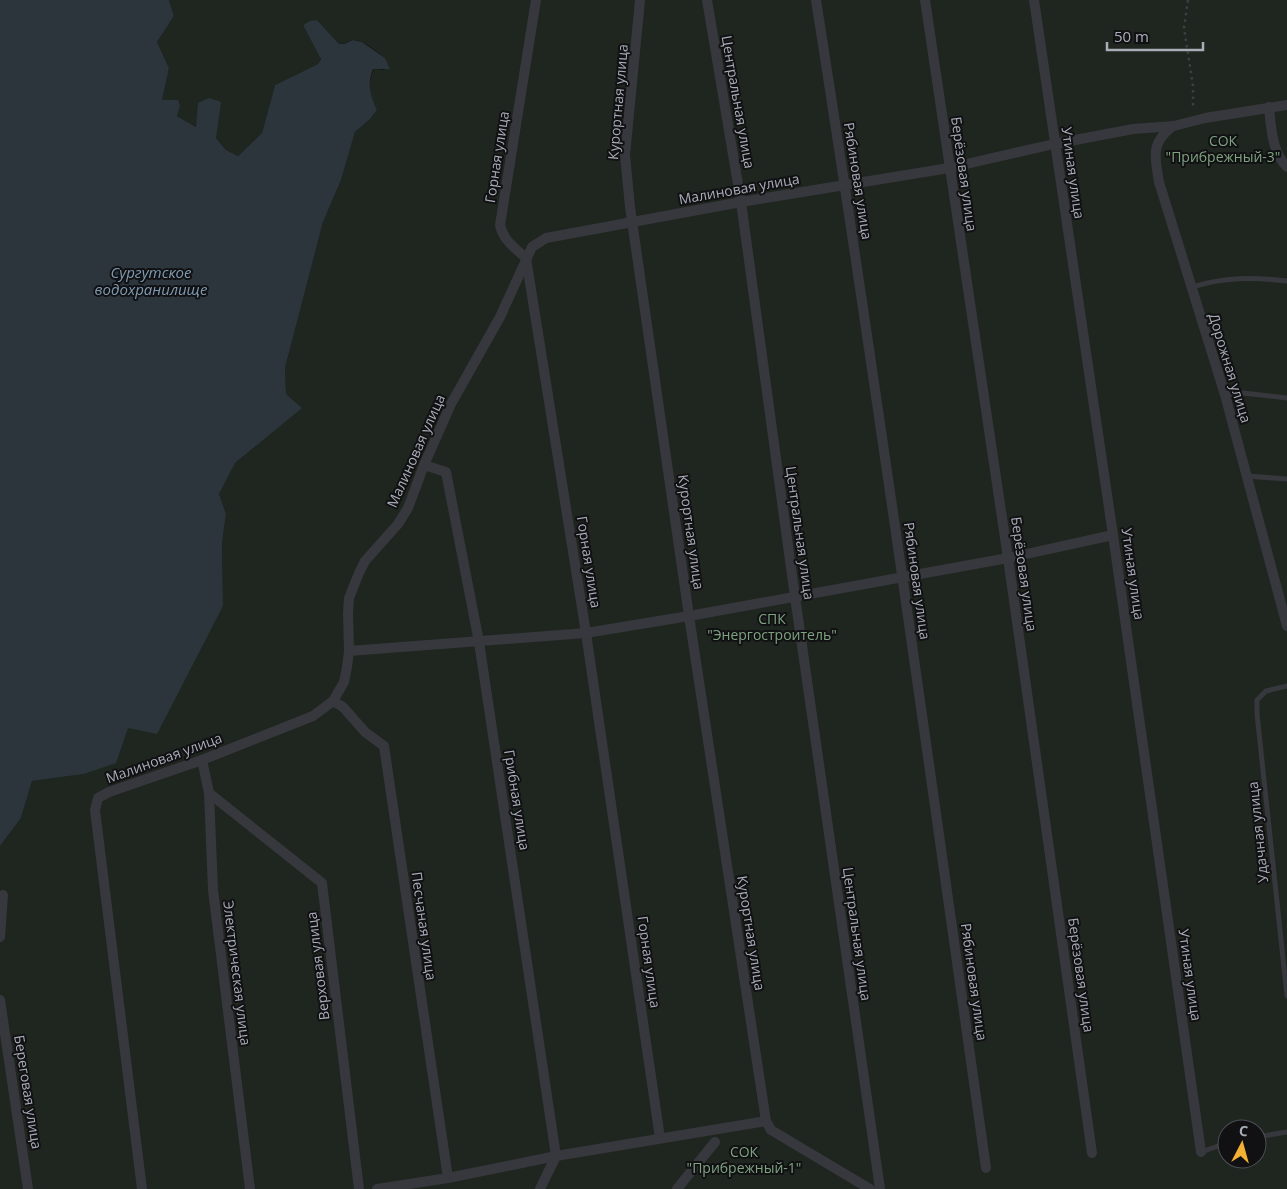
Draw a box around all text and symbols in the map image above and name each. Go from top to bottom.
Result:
scale bar [1107,20,1203,52]
text: 50 m [1114,26,1149,46]
street label: Центральная улица [717,34,760,170]
street label: Курортная улица [603,43,632,161]
street label: Горная улица [480,110,513,204]
street label: Берёзовая улица [947,115,982,233]
street label: Рябиновая улица [840,121,877,241]
street label: Утиная улица [1058,126,1089,220]
park label: СОК "Прибрежный-3" [1166,131,1280,166]
street label: Малиновая улица [677,169,801,208]
water label: Сургутское водохранилище [95,262,208,299]
street label: Дорожная улица [1205,311,1256,425]
street label: Малиновая улица [382,391,449,511]
street label: Центральная улица [782,465,819,601]
street label: Курортная улица [674,473,709,591]
street label: Горная улица [573,515,606,609]
street label: Берёзовая улица [1007,515,1042,633]
street label: Рябиновая улица [900,521,935,641]
street label: Утиная улица [1118,527,1149,621]
park label: СПК "Энергостроитель" [707,609,837,644]
street label: Малиновая улица [103,728,225,787]
street label: Грибная улица [500,748,535,852]
street label: Удачная улица [1243,781,1272,884]
street label: Центральная улица [839,866,876,1002]
street label: Песчаная улица [407,870,442,981]
street label: Курортная улица [733,874,770,992]
street label: Электрическая улица [219,899,256,1047]
street label: Верховая улица [301,911,334,1021]
street label: Горная улица [634,915,665,1009]
street label: Берёзовая улица [1064,916,1099,1034]
street label: Рябиновая улица [957,922,992,1042]
street label: Утиная улица [1175,928,1206,1022]
street label: Береговая улица [10,1034,47,1150]
north arrow [1217,1119,1267,1169]
text: С [1238,1121,1249,1140]
park label: СОК "Прибрежный-1" [687,1142,801,1177]

